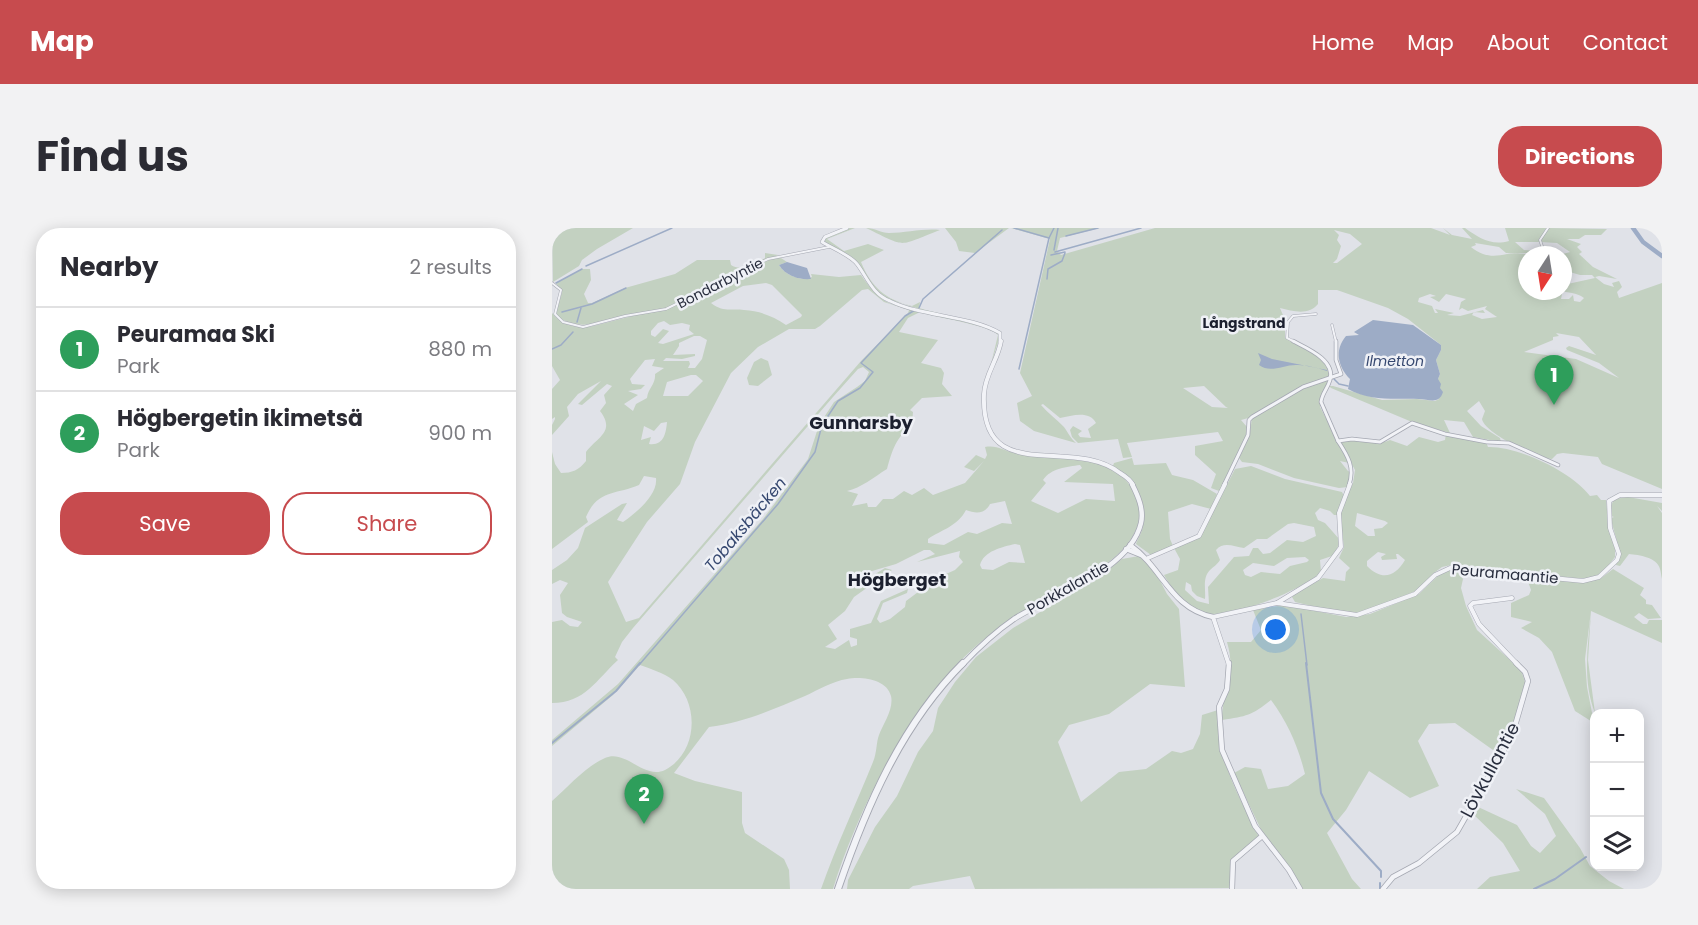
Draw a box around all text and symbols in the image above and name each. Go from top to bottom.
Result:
text: Map [30,22,94,61]
text: Home [1312,28,1374,57]
text: Map [1407,28,1454,57]
text: About [1487,28,1550,57]
text: Contact [1583,28,1668,57]
button: Directions [1498,126,1662,187]
text: Find us [36,127,189,186]
north arrow [1518,246,1572,300]
text: Nearby [60,249,158,285]
text: 2 results [409,253,492,281]
street label: Bondarbyntie [673,253,767,313]
district label: Långstrand [1202,313,1286,333]
text: Peuramaa Ski [117,319,275,350]
text: 1 [76,335,83,363]
text: 880 m [428,335,492,363]
water label: Ilmetton [1366,351,1424,371]
text: Park [117,352,160,380]
pin: 1 [1534,356,1574,405]
text: Högbergetin ikimetsä [117,403,363,434]
district label: Gunnarsby [809,410,913,435]
text: 2 [74,419,85,447]
text: 900 m [428,419,492,447]
text: Park [117,436,160,464]
water label: Tobaksbäcken [699,472,792,576]
button: Save [60,492,270,555]
button: Share [282,492,492,555]
street label: Porkkalantie [1023,556,1113,620]
street label: Peuramaantie [1451,558,1559,589]
district label: Högberget [848,567,946,592]
your location [1261,615,1290,644]
map controls [1590,709,1644,871]
button: + [1590,709,1644,763]
street label: Lövkullantie [1454,718,1525,822]
button: − [1590,763,1644,817]
pin: 2 [624,774,664,824]
button: layers [1590,817,1644,871]

